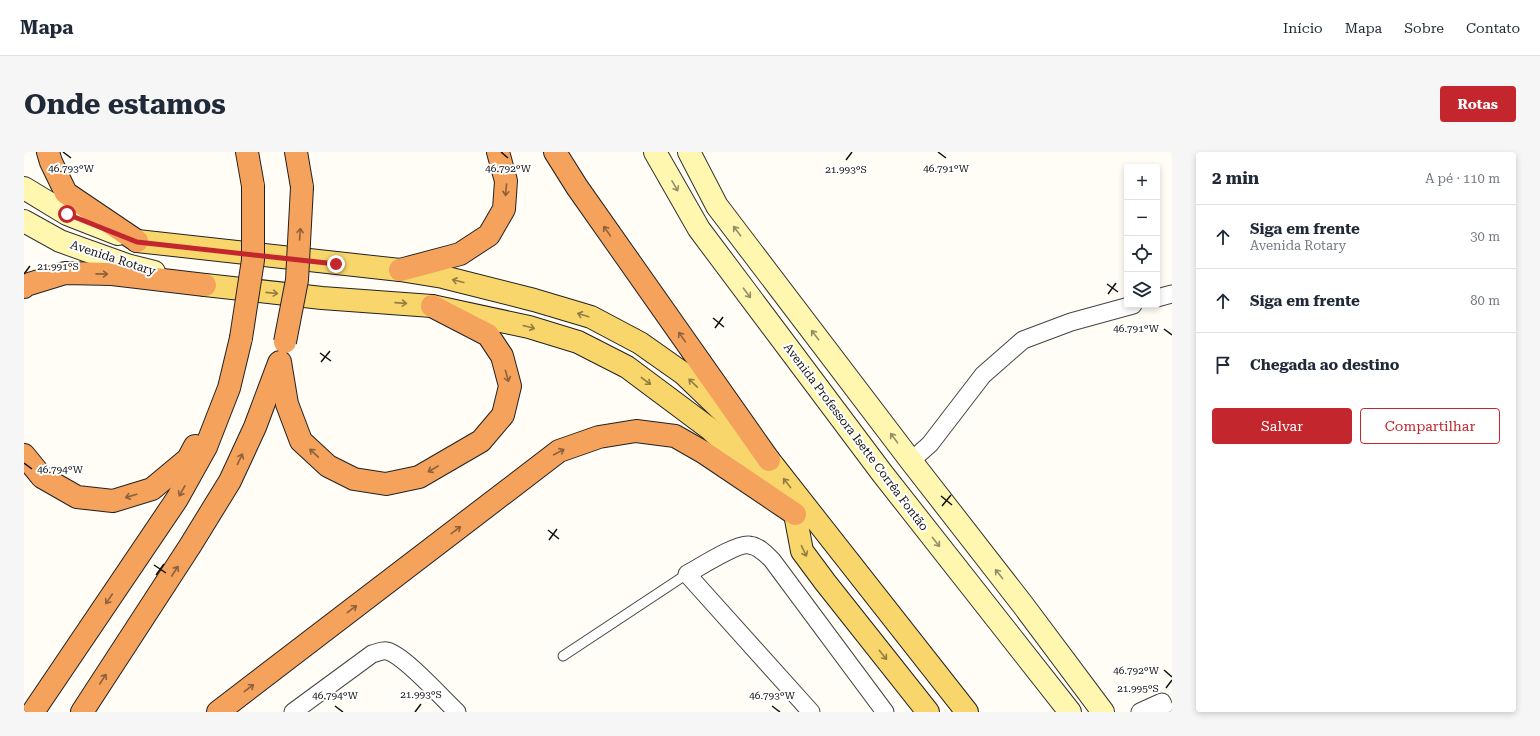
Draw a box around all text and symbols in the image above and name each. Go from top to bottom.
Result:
text: Mapa [20,16,73,39]
text: Início [1283,20,1323,36]
text: Mapa [1345,20,1382,36]
text: Sobre [1404,20,1444,36]
text: Contato [1466,20,1520,36]
button: Rotas [1440,86,1516,122]
text: Onde estamos [24,88,226,121]
text: 46.793°W [48,163,95,174]
text: 46.792°W [485,163,532,174]
text: 46.791°W [923,163,970,174]
text: 21.993°S [825,164,867,175]
map controls [1124,164,1160,308]
button: + [1124,164,1160,200]
text: 2 min [1212,168,1259,188]
text: A pé · 110 m [1425,171,1500,186]
one-way arrow [671,180,679,192]
one-way arrow [502,183,509,196]
button: − [1124,200,1160,236]
route start [58,205,76,223]
text: Siga em frente [1250,220,1360,238]
one-way arrow [603,226,611,237]
one-way arrow [733,226,741,237]
icon: ahead [1212,226,1234,248]
one-way arrow [296,228,303,241]
text: 30 m [1470,229,1500,244]
button: locate [1124,236,1160,272]
street label: Avenida Rotary [69,238,158,279]
text: Avenida Rotary [1250,238,1346,253]
route end [327,255,345,273]
text: 21.991°S [37,261,79,272]
one-way arrow [95,270,108,278]
button: layers [1124,272,1160,308]
one-way arrow [452,276,465,284]
one-way arrow [743,288,752,299]
one-way arrow [265,289,278,296]
icon: ahead [1212,290,1234,312]
text: Siga em frente [1250,292,1360,310]
text: 80 m [1470,293,1500,308]
one-way arrow [394,300,407,307]
one-way arrow [577,311,590,318]
text: 46.791°W [1113,323,1160,334]
one-way arrow [522,324,535,331]
one-way arrow [811,329,820,340]
one-way arrow [678,332,686,343]
street label: Avenida Professora Isette Corrêa Fontão [781,340,931,534]
icon: arrive [1212,354,1234,376]
text: Chegada ao destino [1250,356,1399,374]
one-way arrow [504,369,512,382]
one-way arrow [640,377,651,385]
one-way arrow [688,378,698,388]
button: Salvar [1212,408,1352,444]
button: Compartilhar [1360,408,1500,444]
one-way arrow [890,433,898,444]
one-way arrow [553,448,565,455]
one-way arrow [310,449,320,458]
one-way arrow [237,453,244,465]
text: 46.794°W [37,464,84,475]
one-way arrow [427,465,439,473]
one-way arrow [783,478,792,489]
one-way arrow [177,485,185,497]
one-way arrow [125,493,138,500]
one-way arrow [450,526,461,534]
one-way arrow [932,536,941,547]
one-way arrow [801,545,808,557]
one-way arrow [171,565,179,577]
one-way arrow [995,569,1003,580]
one-way arrow [105,593,113,604]
one-way arrow [347,605,358,613]
one-way arrow [878,649,887,660]
text: 46.792°W [1113,665,1160,676]
one-way arrow [99,674,107,685]
text: 21.995°S [1117,683,1159,694]
one-way arrow [244,684,255,693]
text: 21.993°S [400,689,442,700]
text: 46.794°W [312,690,359,701]
text: 46.793°W [749,690,796,701]

